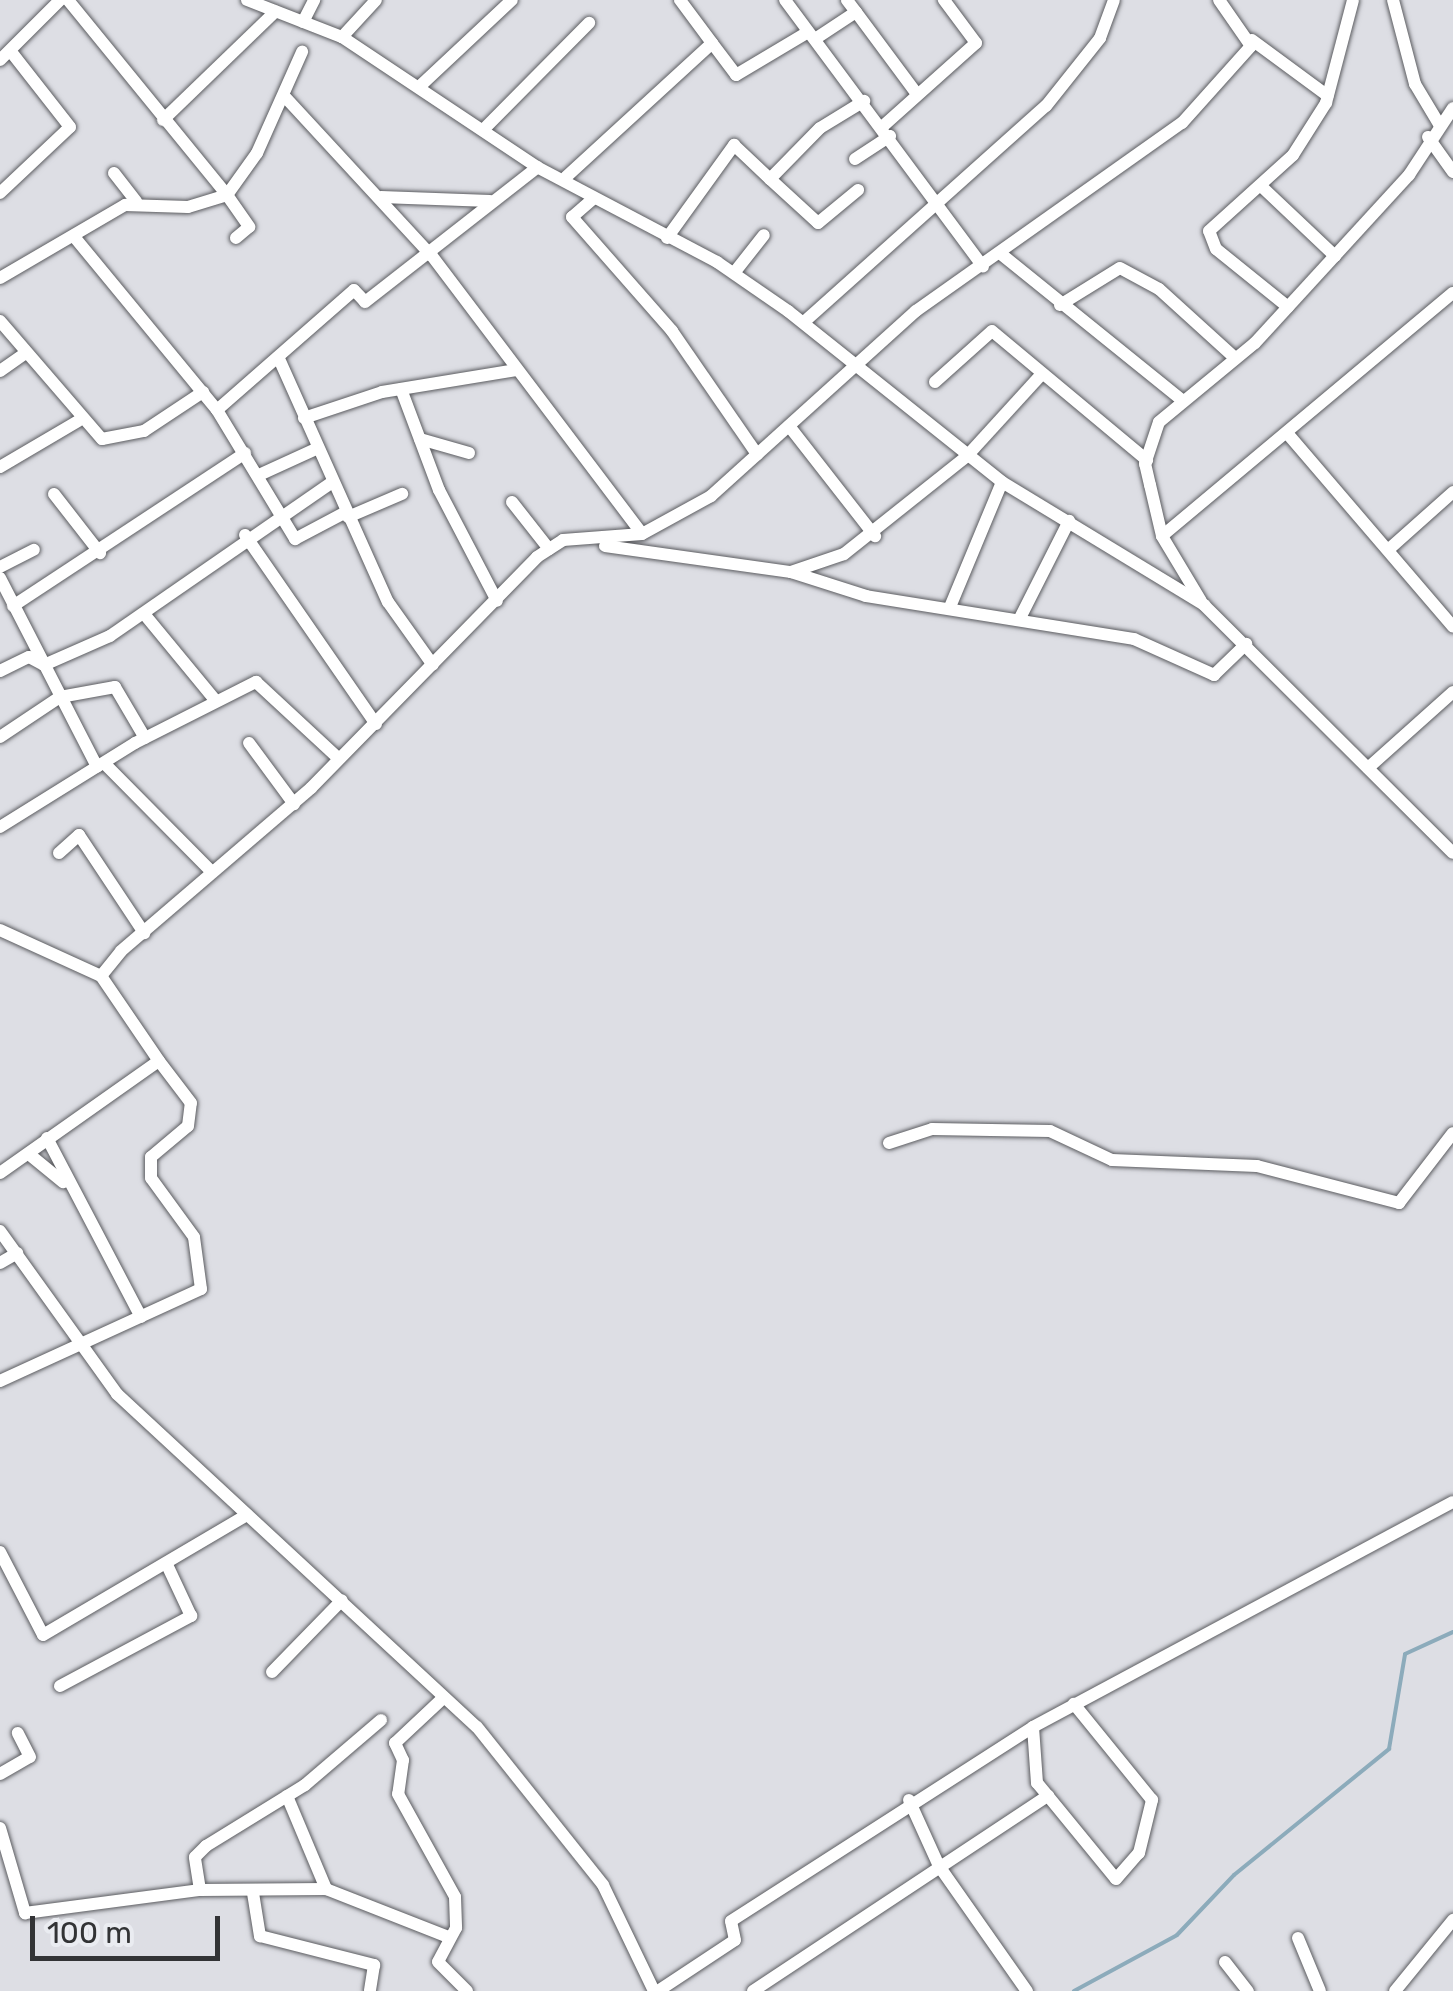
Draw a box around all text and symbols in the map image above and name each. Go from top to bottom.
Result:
scale bar [35,1896,225,1958]
text: 100 m [47,1915,132,1951]

